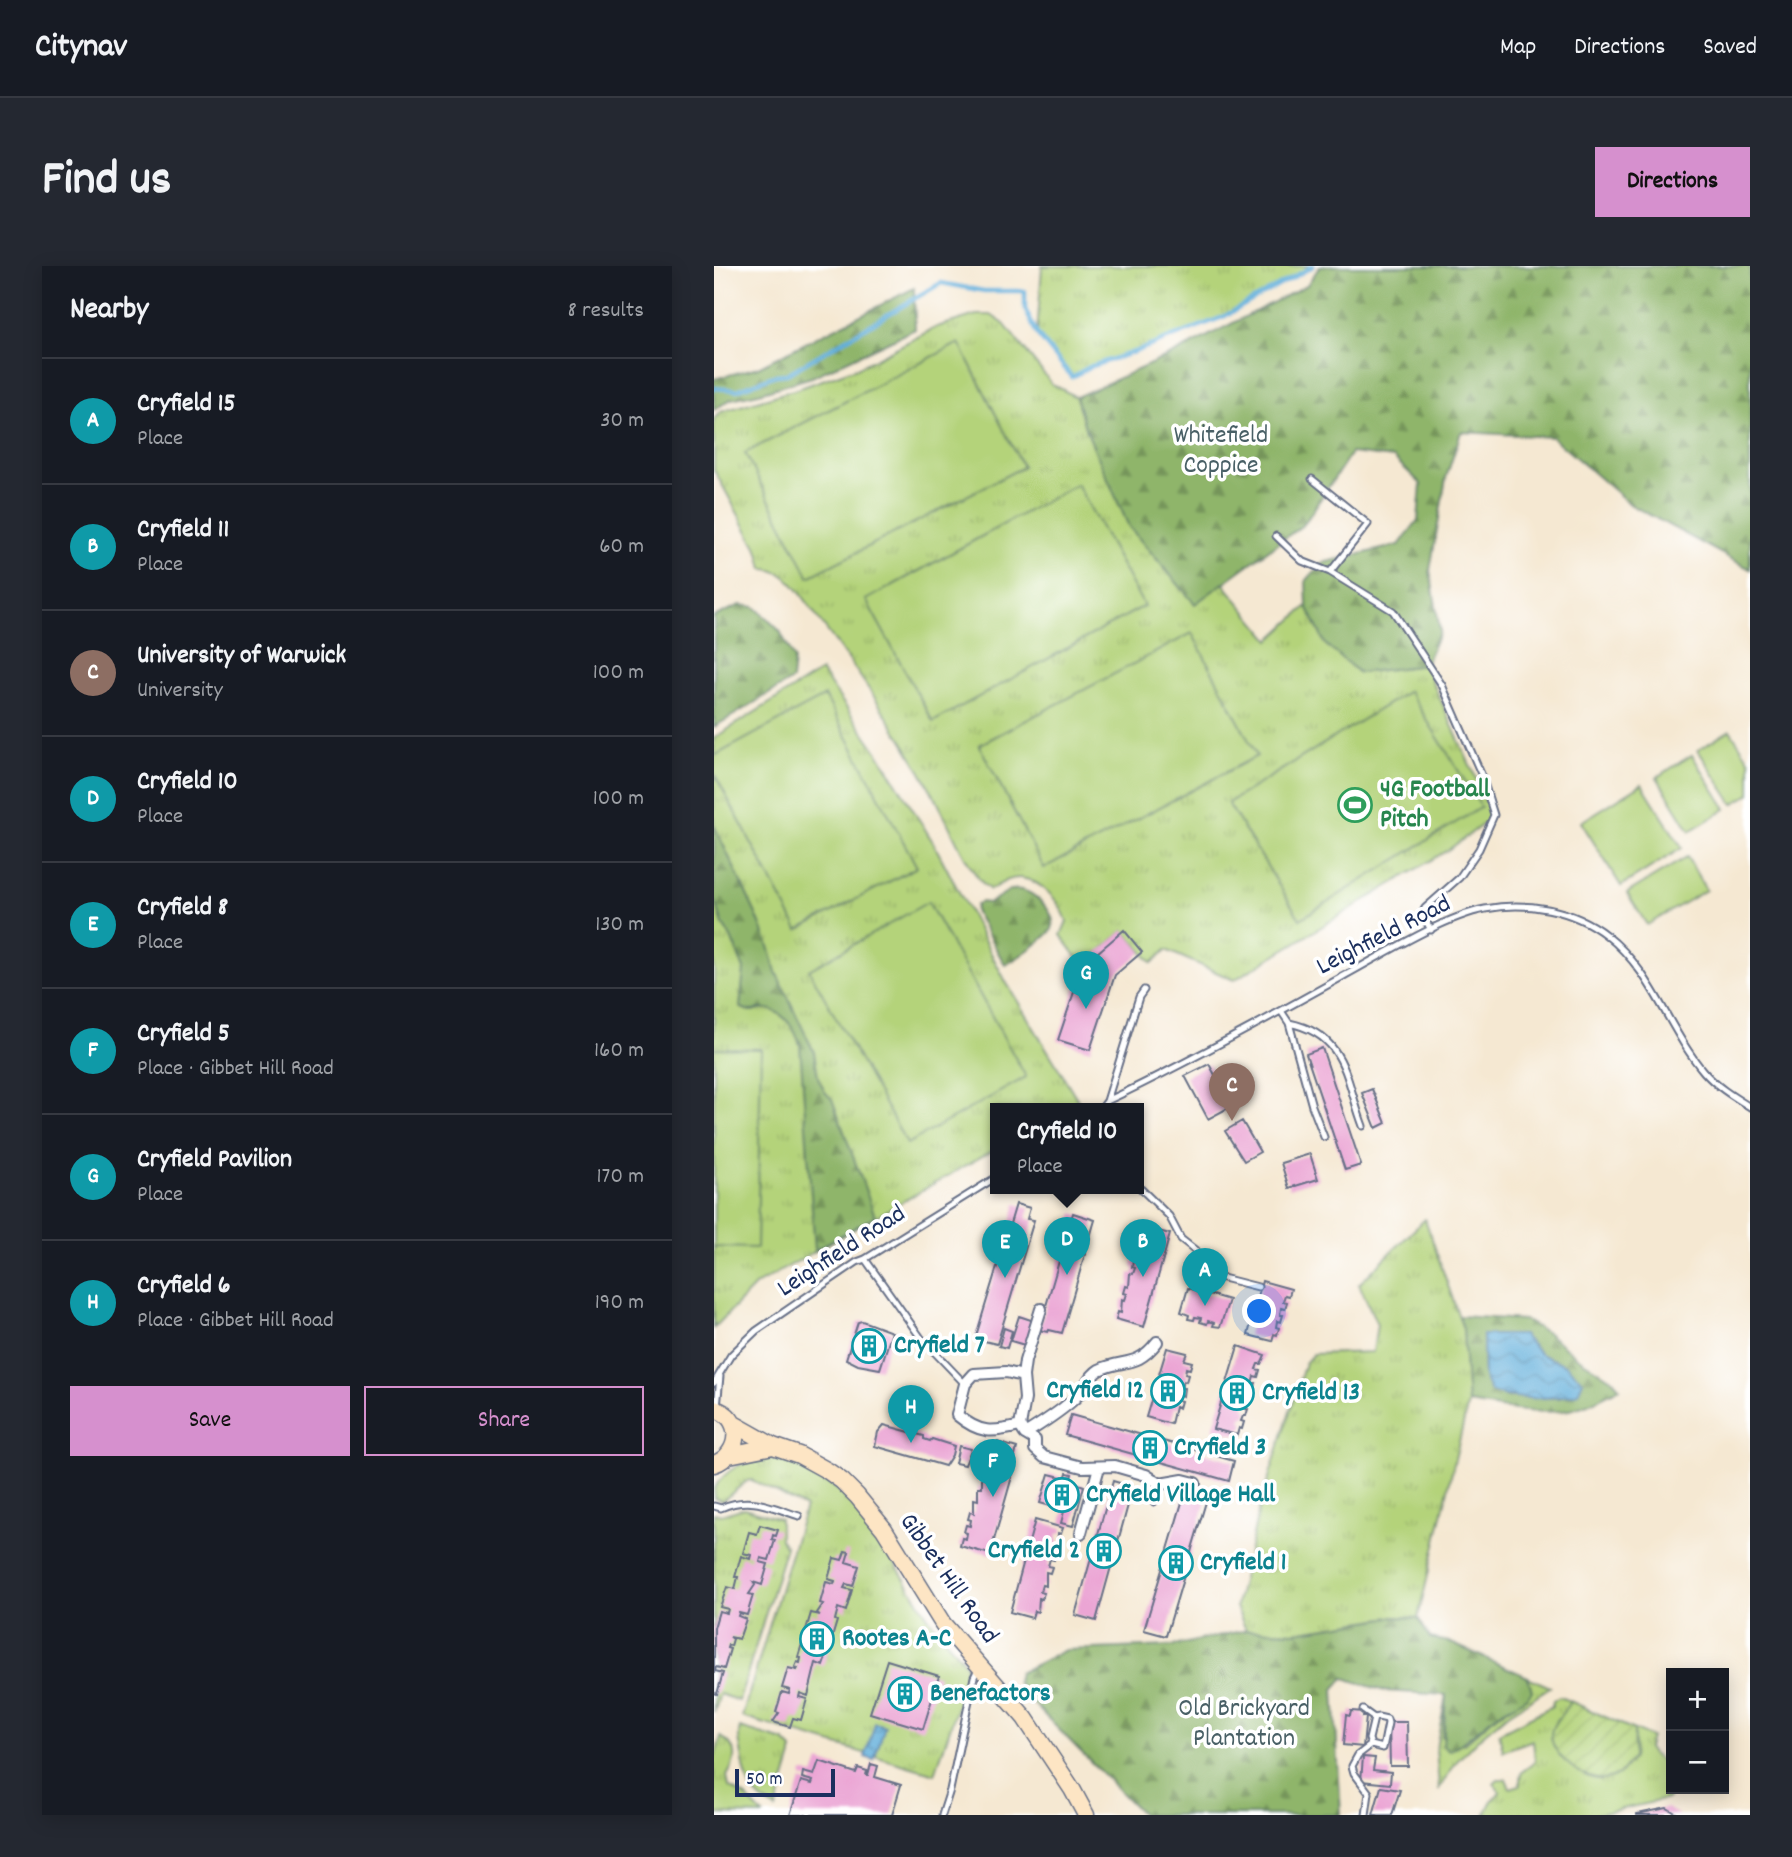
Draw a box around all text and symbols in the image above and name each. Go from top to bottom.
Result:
text: Citynav [35,25,127,72]
text: Map [1500,31,1536,65]
text: Directions [1574,31,1665,65]
text: Saved [1703,31,1757,65]
text: Find us [42,147,171,217]
button: Directions [1595,147,1750,217]
text: Nearby [70,290,148,333]
text: 8 results [568,295,644,328]
text: Cryfield 15 [137,386,236,423]
text: A [87,405,99,438]
text: 30 m [600,405,644,438]
park label: Whitefield Coppice [1174,418,1268,485]
text: Place [137,423,183,456]
text: Cryfield 11 [137,512,229,549]
text: B [88,531,98,564]
text: 60 m [599,531,644,564]
text: Place [137,549,183,582]
text: University of Warwick [137,638,346,675]
text: C [87,657,99,690]
text: 100 m [593,657,644,690]
text: University [137,675,223,708]
text: Cryfield 10 [137,764,238,801]
place label: 4G Football Pitch [1380,772,1491,839]
text: D [87,783,99,816]
text: 100 m [593,783,644,816]
sports icon: 4G Football Pitch [1336,786,1374,824]
text: Place [137,801,183,834]
street label: Leighfield Road [1310,886,1458,986]
text: Cryfield 8 [137,890,228,927]
text: E [88,909,98,942]
text: 130 m [595,909,644,942]
text: Place [137,927,183,960]
pin: G [1063,951,1109,1009]
text: Cryfield 5 [137,1016,230,1053]
text: F [88,1035,98,1068]
text: 160 m [594,1035,644,1068]
text: Place · Gibbet Hill Road [137,1053,334,1086]
pin: C [1209,1063,1255,1121]
popup [990,1103,1144,1194]
text: Cryfield 10 [1017,1114,1117,1151]
text: Cryfield Pavilion [137,1142,292,1179]
text: Place [1017,1151,1063,1184]
text: G [87,1161,99,1194]
text: 170 m [597,1161,644,1194]
text: Place [137,1179,183,1212]
street label: Leighfield Road [770,1197,914,1307]
pin: D [1044,1217,1090,1275]
pin: B [1120,1219,1166,1277]
pin: E [982,1220,1028,1278]
pin: A [1182,1248,1228,1306]
text: Cryfield 6 [137,1268,231,1305]
text: H [87,1287,99,1320]
text: 190 m [595,1287,644,1320]
your location [1242,1294,1276,1328]
text: Place · Gibbet Hill Road [137,1305,334,1338]
building icon: Cryfield 7 [850,1327,888,1365]
place label: Cryfield 7 [894,1328,985,1365]
building icon: Cryfield 12 [1149,1372,1187,1410]
place label: Cryfield 12 [1046,1373,1144,1410]
building icon: Cryfield 13 [1218,1374,1256,1412]
place label: Cryfield 13 [1262,1375,1360,1412]
pin: H [888,1385,934,1443]
button: Save [70,1386,350,1456]
button: Share [364,1386,644,1456]
building icon: Cryfield 3 [1131,1429,1169,1467]
place label: Cryfield 3 [1174,1430,1266,1467]
pin: F [970,1439,1016,1497]
building icon: Cryfield Village Hall [1043,1476,1081,1514]
place label: Cryfield Village Hall [1086,1477,1276,1514]
street label: Gibbet Hill Road [889,1506,1007,1652]
building icon: Cryfield 2 [1085,1532,1123,1570]
place label: Cryfield 2 [988,1533,1080,1570]
building icon: Cryfield 1 [1157,1544,1195,1582]
place label: Cryfield 1 [1200,1545,1287,1582]
building icon: Rootes A-C [798,1620,836,1658]
place label: Rootes A-C [842,1621,952,1658]
map controls [1666,1668,1729,1794]
button: + [1666,1668,1729,1731]
building icon: Benefactors [886,1675,924,1713]
place label: Benefactors [930,1676,1051,1713]
park label: Old Brickyard Plantation [1178,1691,1310,1758]
button: − [1666,1731,1729,1794]
scale bar [735,1766,835,1798]
text: 50 m [746,1767,783,1794]

